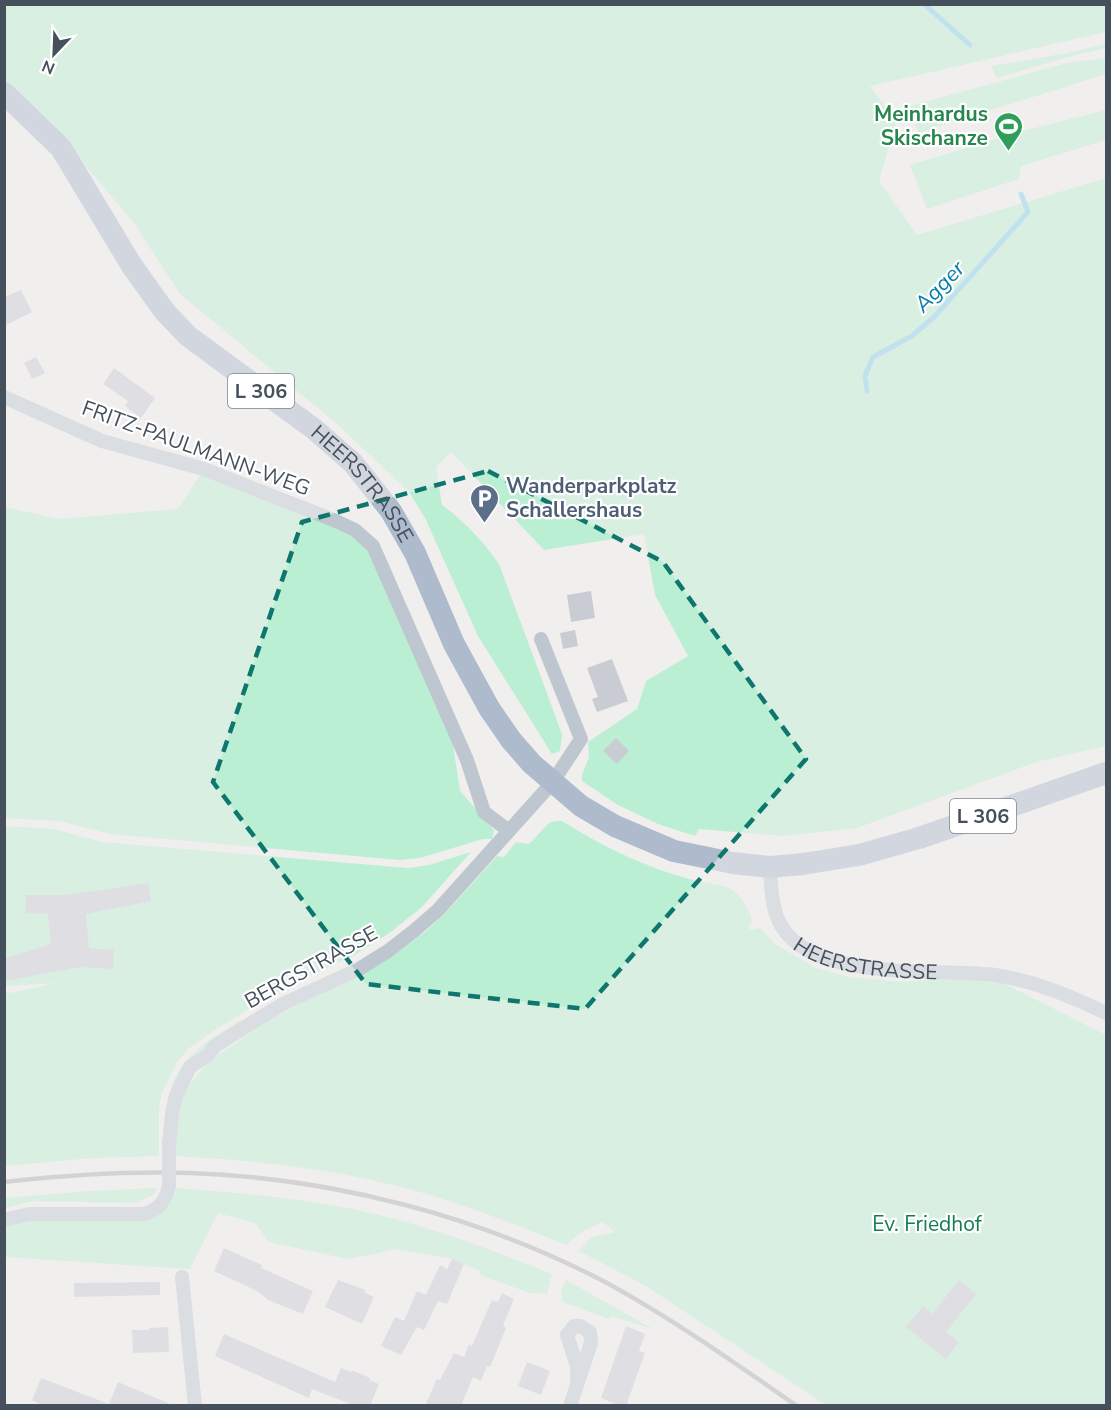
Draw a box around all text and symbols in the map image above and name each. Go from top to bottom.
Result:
north arrow [24,24,84,84]
text: N [39,54,58,79]
place label: Meinhardus Skischanze [874,100,988,152]
sports icon: Meinhardus Skischanze [993,110,1025,152]
water label: Agger [907,253,973,320]
road number: L 306 [228,374,294,408]
street label: FRITZ-PAULMANN-WEG [78,394,314,502]
street label: HEERSTRASSE [305,419,420,548]
place label: Wanderparkplatz Schallershaus [506,472,677,524]
parking icon: Wanderparkplatz Schallershaus [469,482,501,524]
road number: L 306 [950,799,1016,833]
street label: BERGSTRASSE [240,919,382,1015]
street label: HEERSTRASSE [788,931,938,986]
park label: Ev. Friedhof [872,1210,983,1238]

